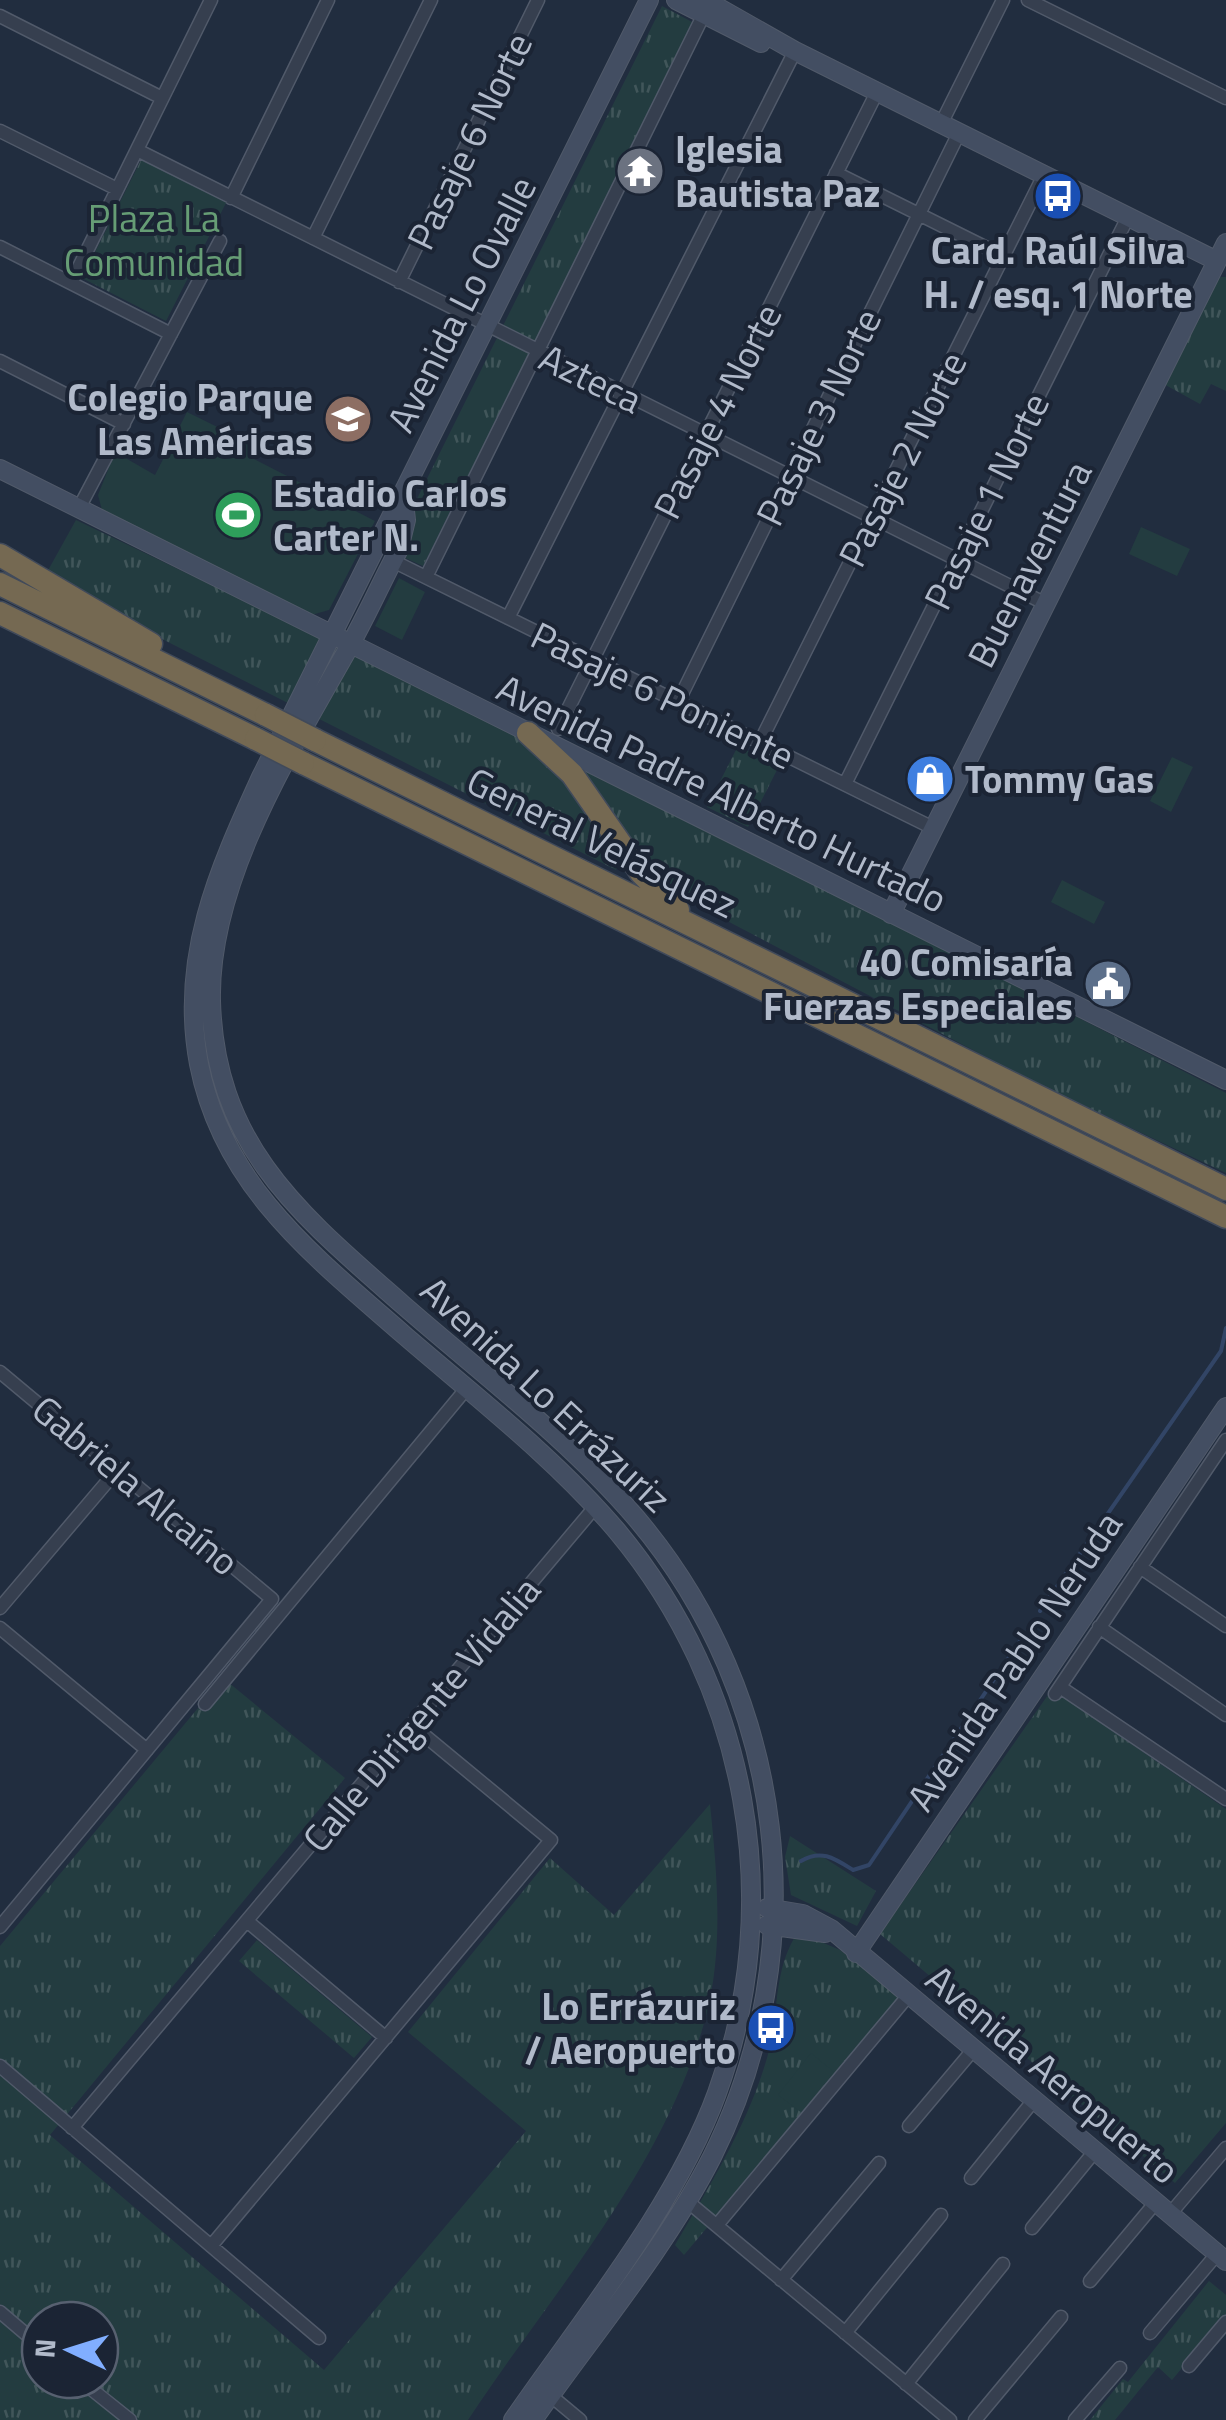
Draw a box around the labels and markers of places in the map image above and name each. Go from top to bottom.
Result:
place label: Iglesia Bautista Paz [675,120,881,222]
temple icon: Iglesia Bautista Paz [614,145,666,197]
bus stop icon: Card. Raúl Silva H. / esq. 1 Norte [1032,170,1084,222]
place label: Card. Raúl Silva H. / esq. 1 Norte [923,221,1193,323]
place label: Colegio Parque Las Américas [67,368,313,470]
school or university icon: Colegio Parque Las Américas [322,393,374,445]
place label: Estadio Carlos Carter N. [273,464,507,566]
sports icon: Estadio Carlos Carter N. [212,489,264,541]
place label: Tommy Gas [965,750,1154,808]
shop icon: Tommy Gas [904,753,956,805]
place label: 40 Comisaría Fuerzas Especiales [763,933,1073,1035]
public building icon: 40 Comisaría Fuerzas Especiales [1082,958,1134,1010]
place label: Lo Errázuriz / Aeropuerto [524,1977,736,2079]
bus stop icon: Lo Errázuriz / Aeropuerto [745,2002,797,2054]

